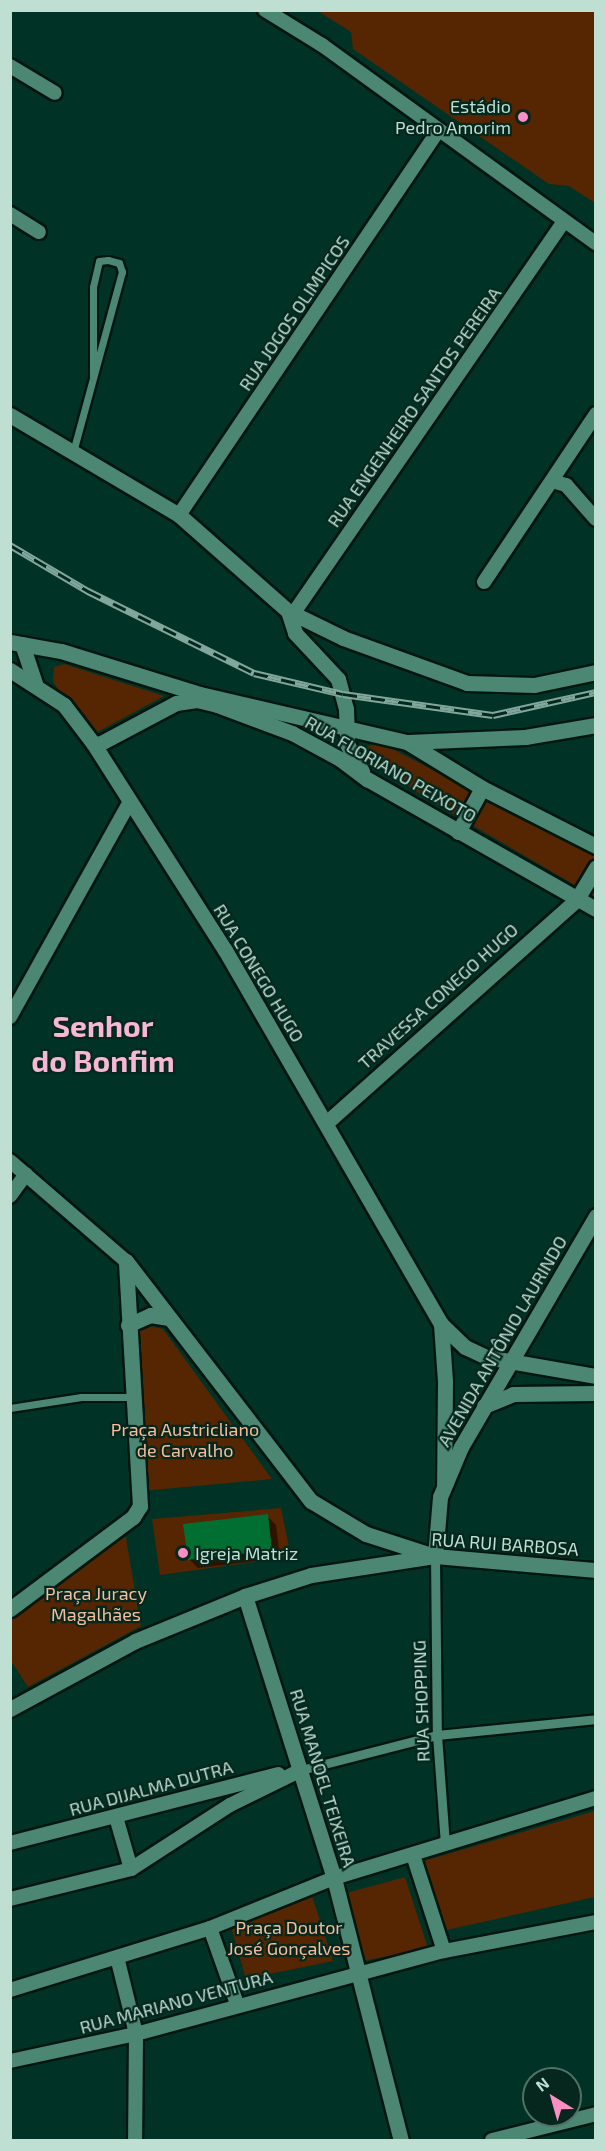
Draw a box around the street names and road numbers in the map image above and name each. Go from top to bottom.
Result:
street label: RUA JOGOS OLIMPICOS [234,231,354,395]
street label: RUA ENGENHEIRO SANTOS PEREIRA [322,283,506,531]
street label: RUA FLORIANO PEIXOTO [301,711,481,827]
street label: RUA CONEGO HUGO [209,900,309,1046]
street label: TRAVESSA CONEGO HUGO [353,918,523,1074]
street label: AVENIDA ANTÔNIO LAURINDO [433,1231,571,1451]
street label: RUA RUI BARBOSA [430,1528,580,1560]
street label: RUA SHOPPING [408,1639,434,1763]
street label: RUA MANOEL TEIXEIRA [285,1686,361,1870]
street label: RUA DIJALMA DUTRA [66,1756,236,1820]
street label: RUA MARIANO VENTURA [77,1966,275,2038]

